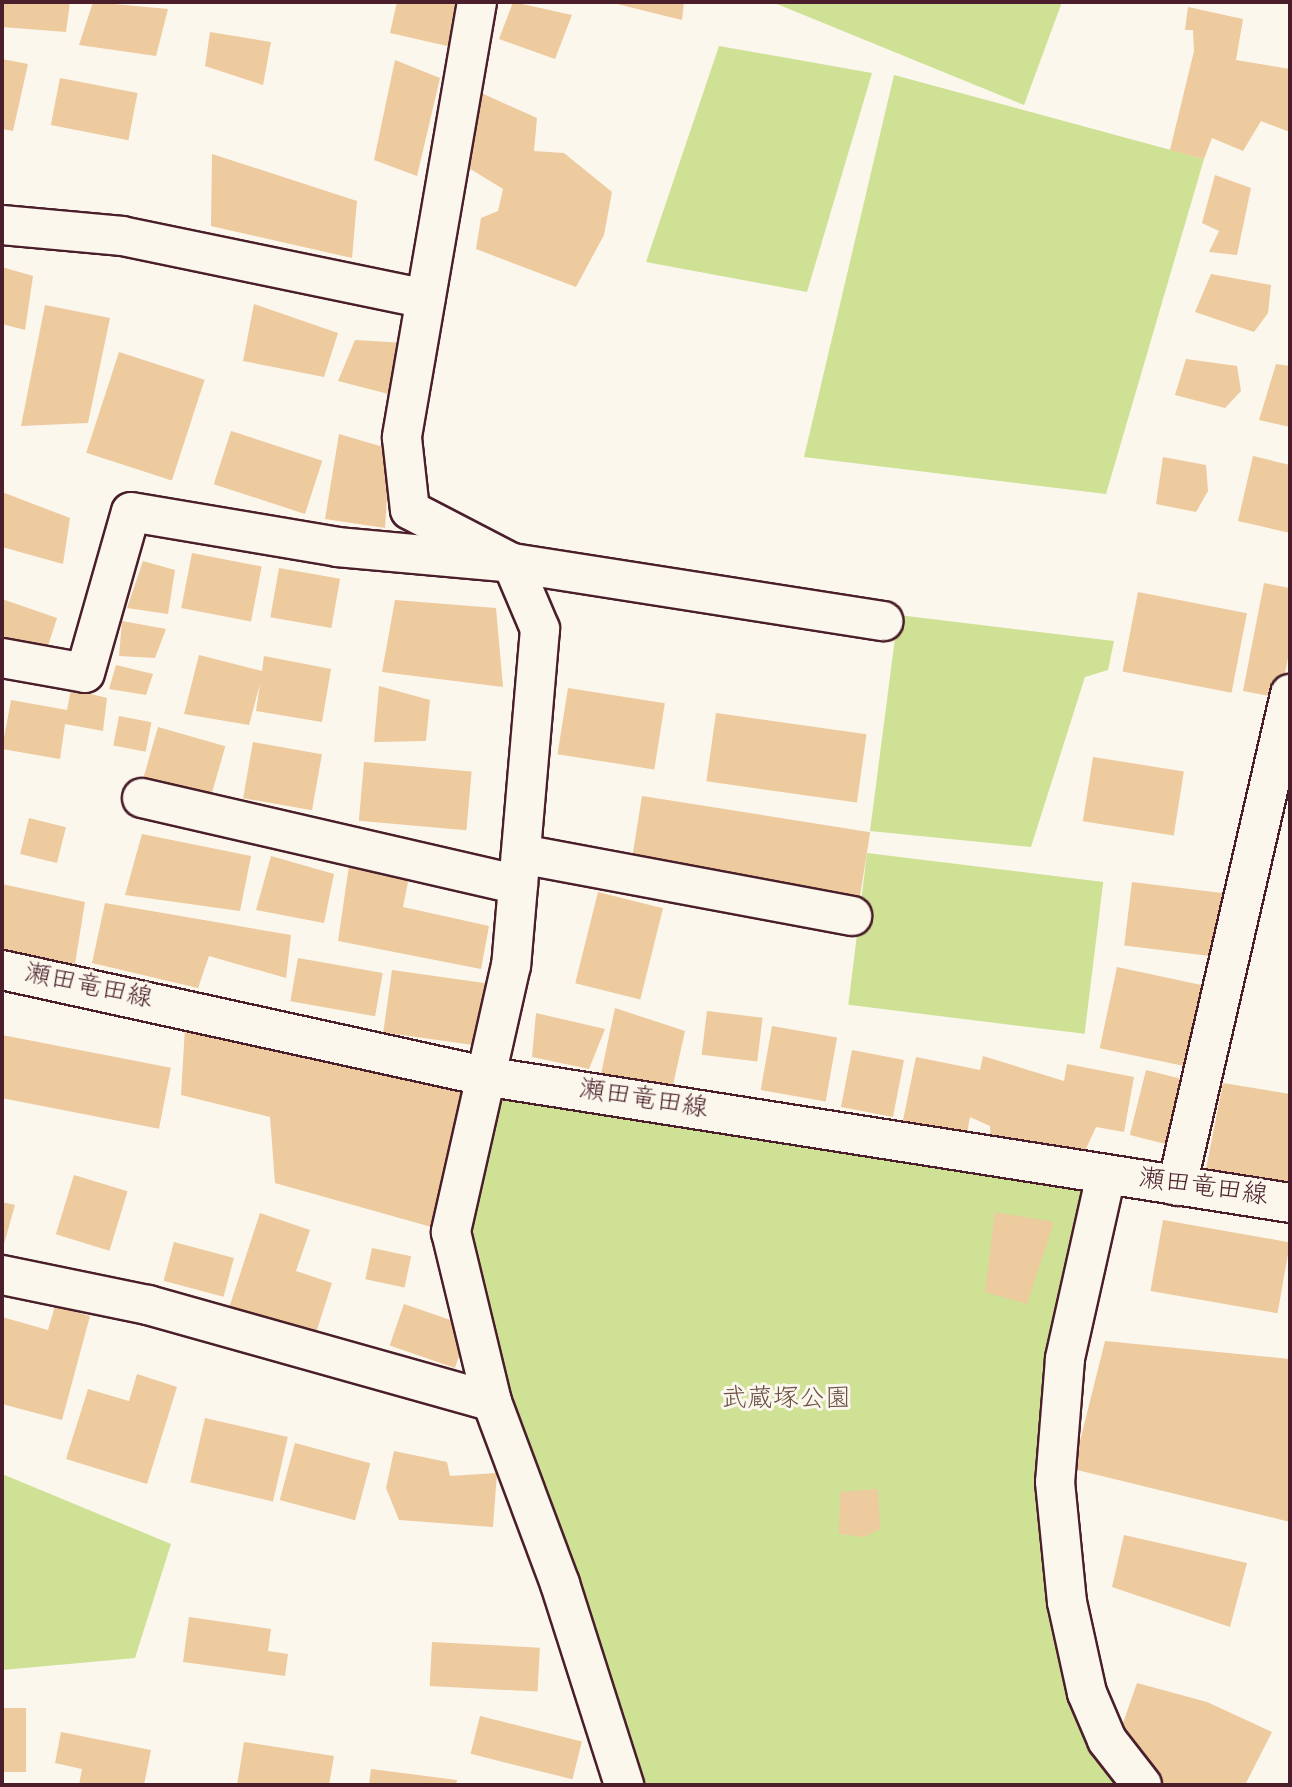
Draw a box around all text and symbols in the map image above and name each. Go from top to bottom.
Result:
street label: 瀬田竜田線 [21,960,155,1018]
street label: 瀬田竜田線 [576,1076,710,1128]
street label: 瀬田竜田線 [1136,1166,1270,1214]
park label: 武蔵塚公園 [721,1386,851,1418]

